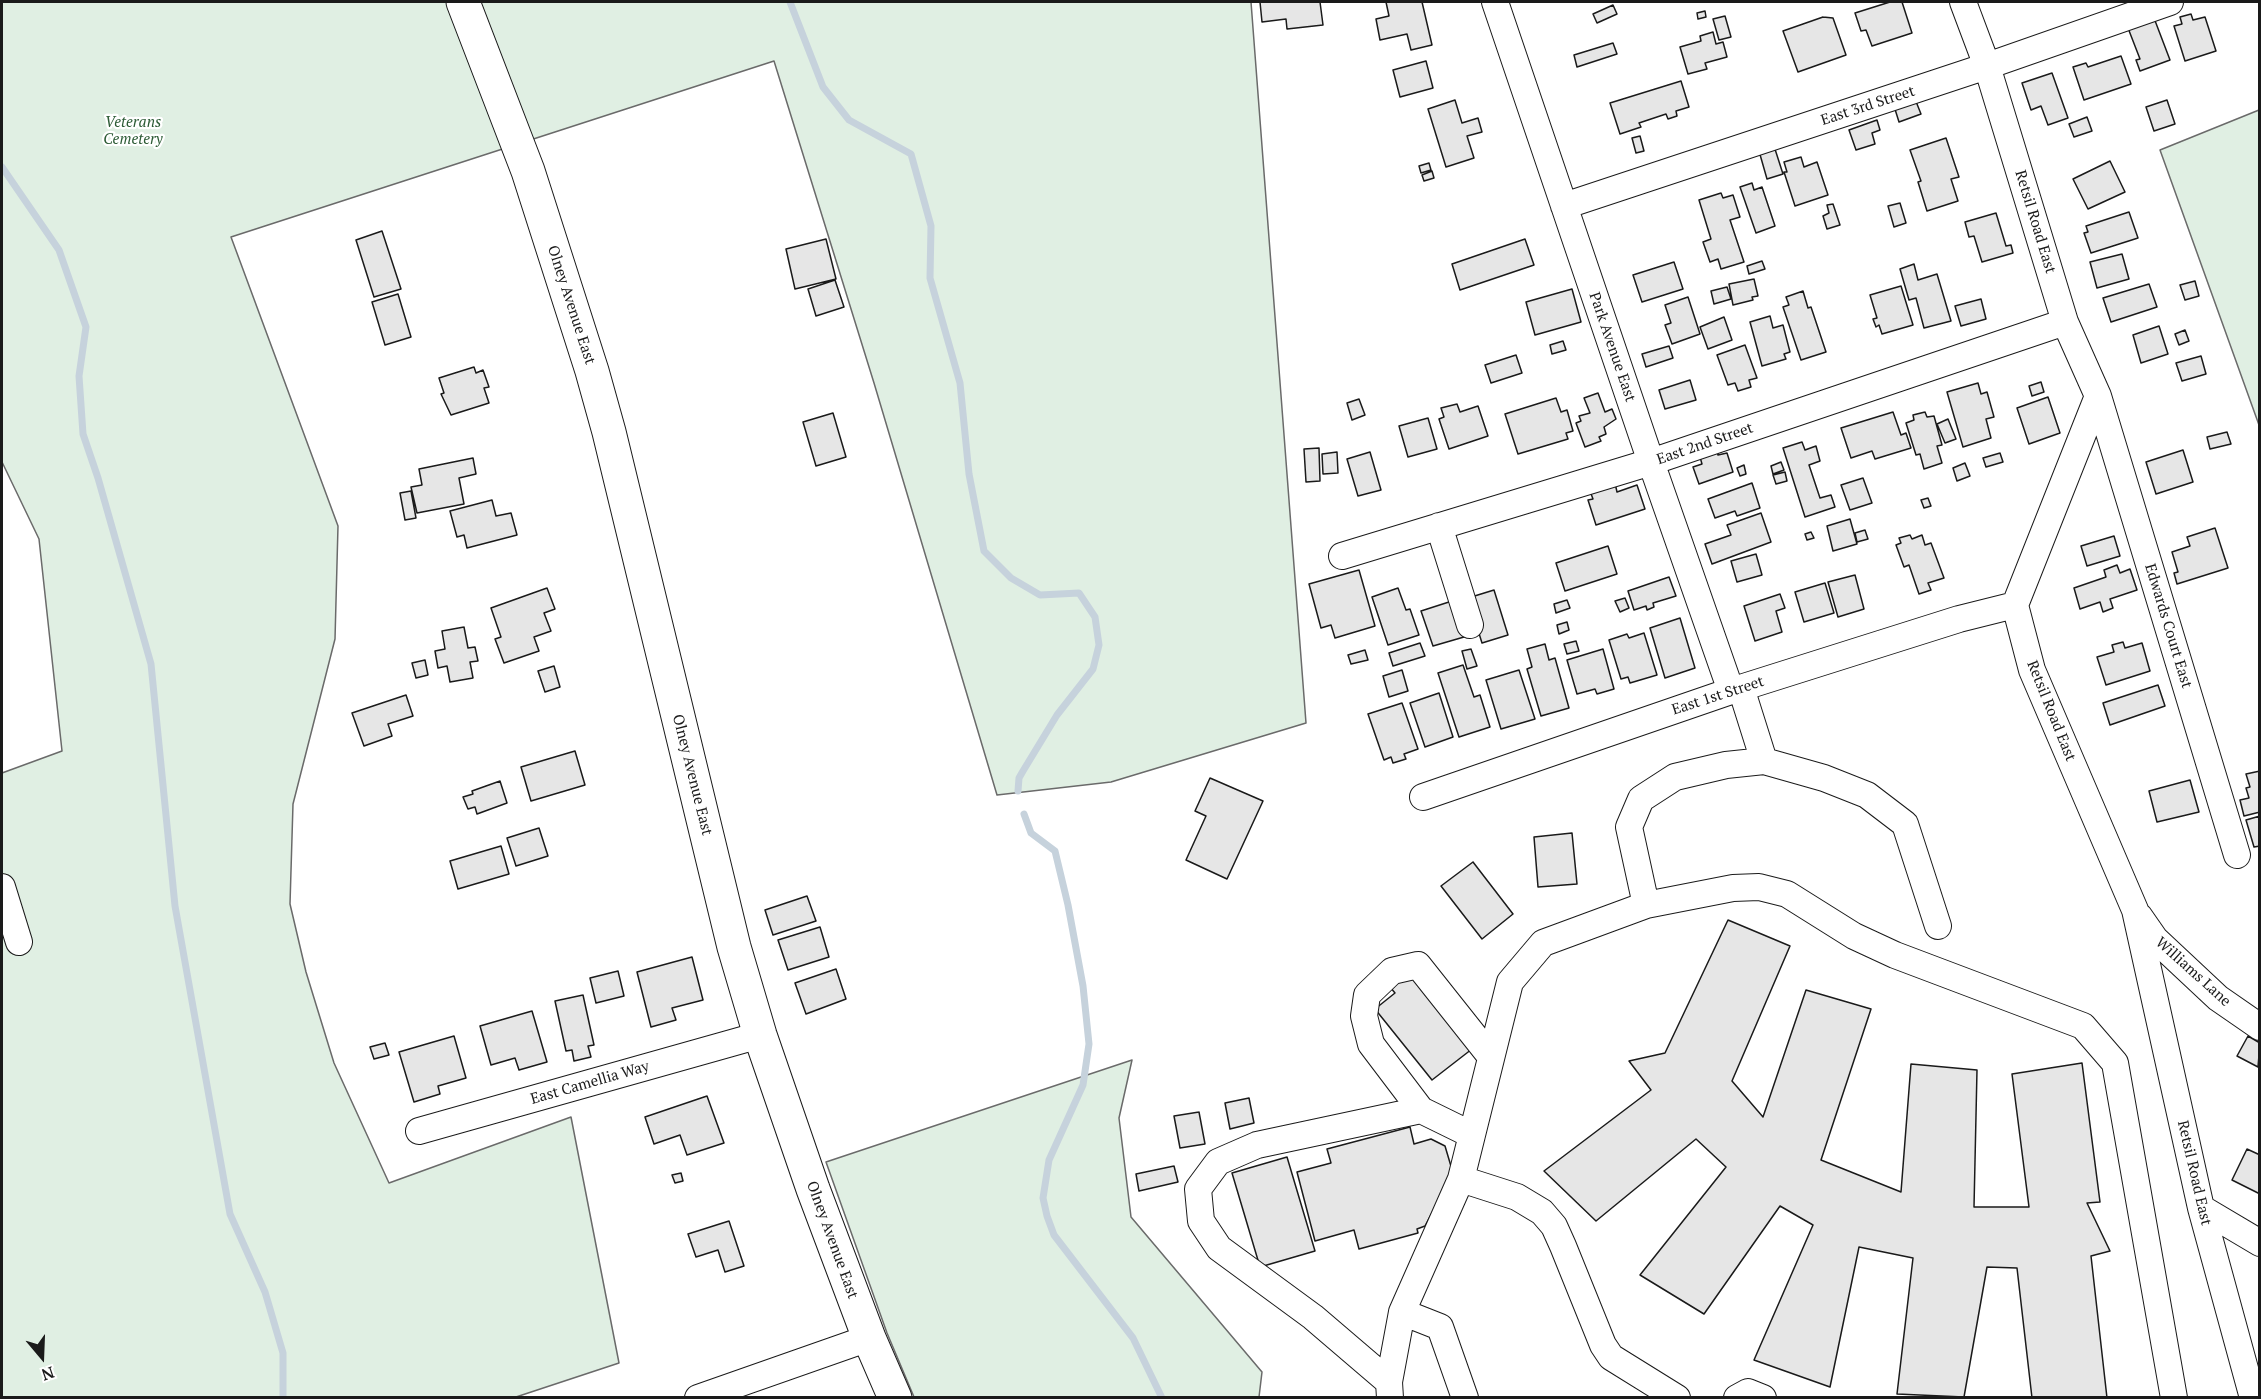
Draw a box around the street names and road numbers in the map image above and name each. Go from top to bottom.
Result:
street label: East 3rd Street [1819,82,1917,130]
street label: Retsil Road East [2011,168,2059,276]
street label: Olney Avenue East [543,243,599,367]
street label: Park Avenue East [1585,290,1639,404]
street label: East 2nd Street [1654,419,1756,469]
street label: Edwards Court East [2140,562,2196,690]
street label: Retsil Road East [2023,658,2079,764]
street label: East 1st Street [1670,673,1766,719]
street label: Olney Avenue East [668,713,716,837]
street label: Williams Lane [2152,934,2234,1010]
street label: East Camellia Way [529,1057,651,1109]
street label: Retsil Road East [2173,1119,2215,1227]
street label: Olney Avenue East [802,1179,862,1301]

